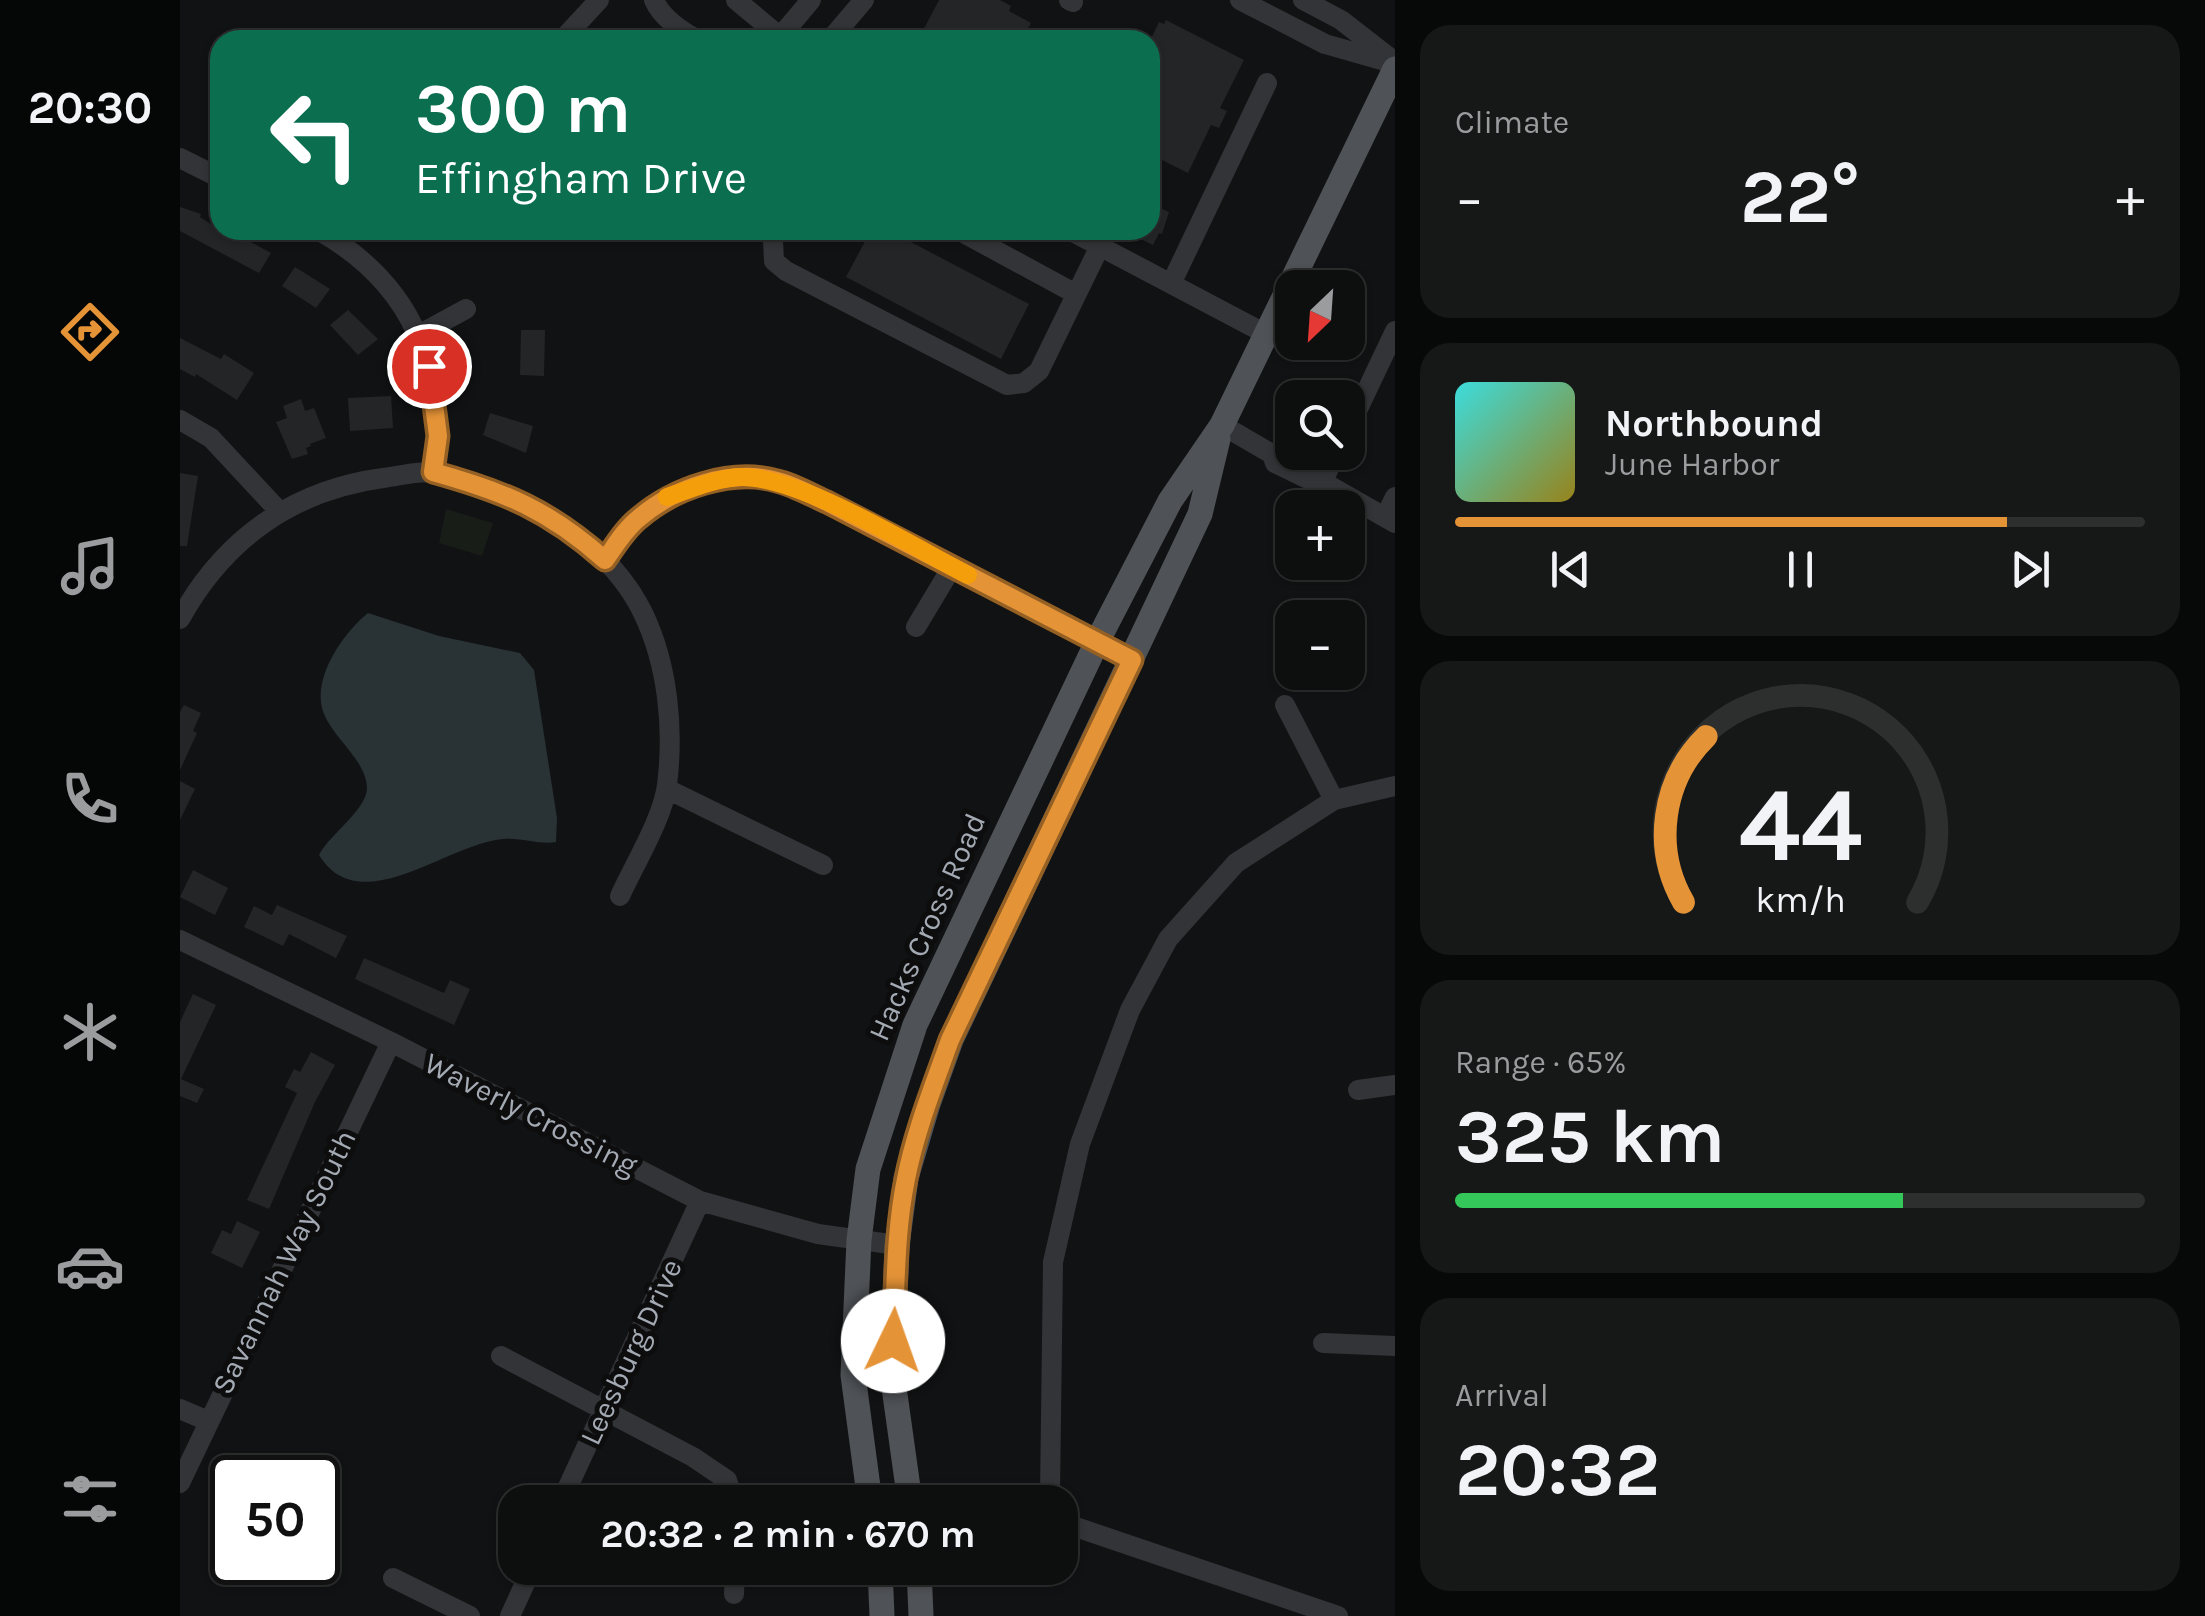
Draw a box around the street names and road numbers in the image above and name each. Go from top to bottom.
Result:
street label: Hacks Cross Road [861,808,993,1046]
street label: Waverly Crossing [418,1045,644,1183]
street label: Savannah Way South [204,1124,364,1400]
street label: Leesburg Drive [572,1253,690,1451]

